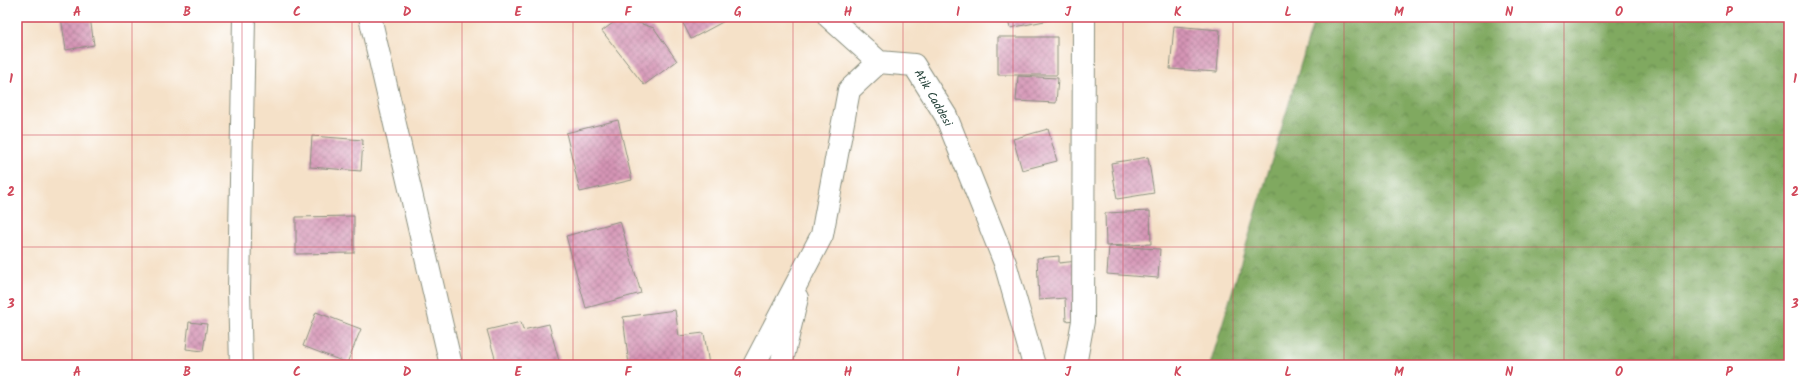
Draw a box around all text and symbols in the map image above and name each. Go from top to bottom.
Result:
text: A [73,2,81,23]
text: B [183,2,191,23]
text: C [293,2,301,23]
text: D [403,2,412,23]
text: E [514,2,522,23]
text: F [624,2,632,23]
text: G [734,2,742,23]
text: H [844,2,853,23]
text: I [956,2,960,23]
text: J [1065,2,1072,23]
text: K [1174,2,1182,23]
text: L [1284,2,1292,23]
text: M [1394,2,1404,23]
text: N [1505,2,1514,23]
text: O [1615,2,1623,23]
text: P [1725,2,1733,23]
street label: Atik Caddesi [909,66,958,131]
text: 1 [9,69,13,90]
text: 1 [1793,69,1797,90]
text: 2 [7,182,15,203]
text: 2 [1791,182,1799,203]
text: 3 [6,294,15,315]
text: 3 [1790,294,1799,315]
text: A [73,362,81,382]
text: B [183,362,191,382]
text: C [293,362,301,382]
text: D [403,362,412,382]
text: E [514,362,522,382]
text: F [624,362,632,382]
text: G [734,362,742,382]
text: H [844,362,853,382]
text: I [956,362,960,382]
text: J [1065,362,1072,382]
text: K [1174,362,1182,382]
text: L [1284,362,1292,382]
text: M [1394,362,1404,382]
text: N [1505,362,1514,382]
text: O [1615,362,1623,382]
text: P [1725,362,1733,382]

